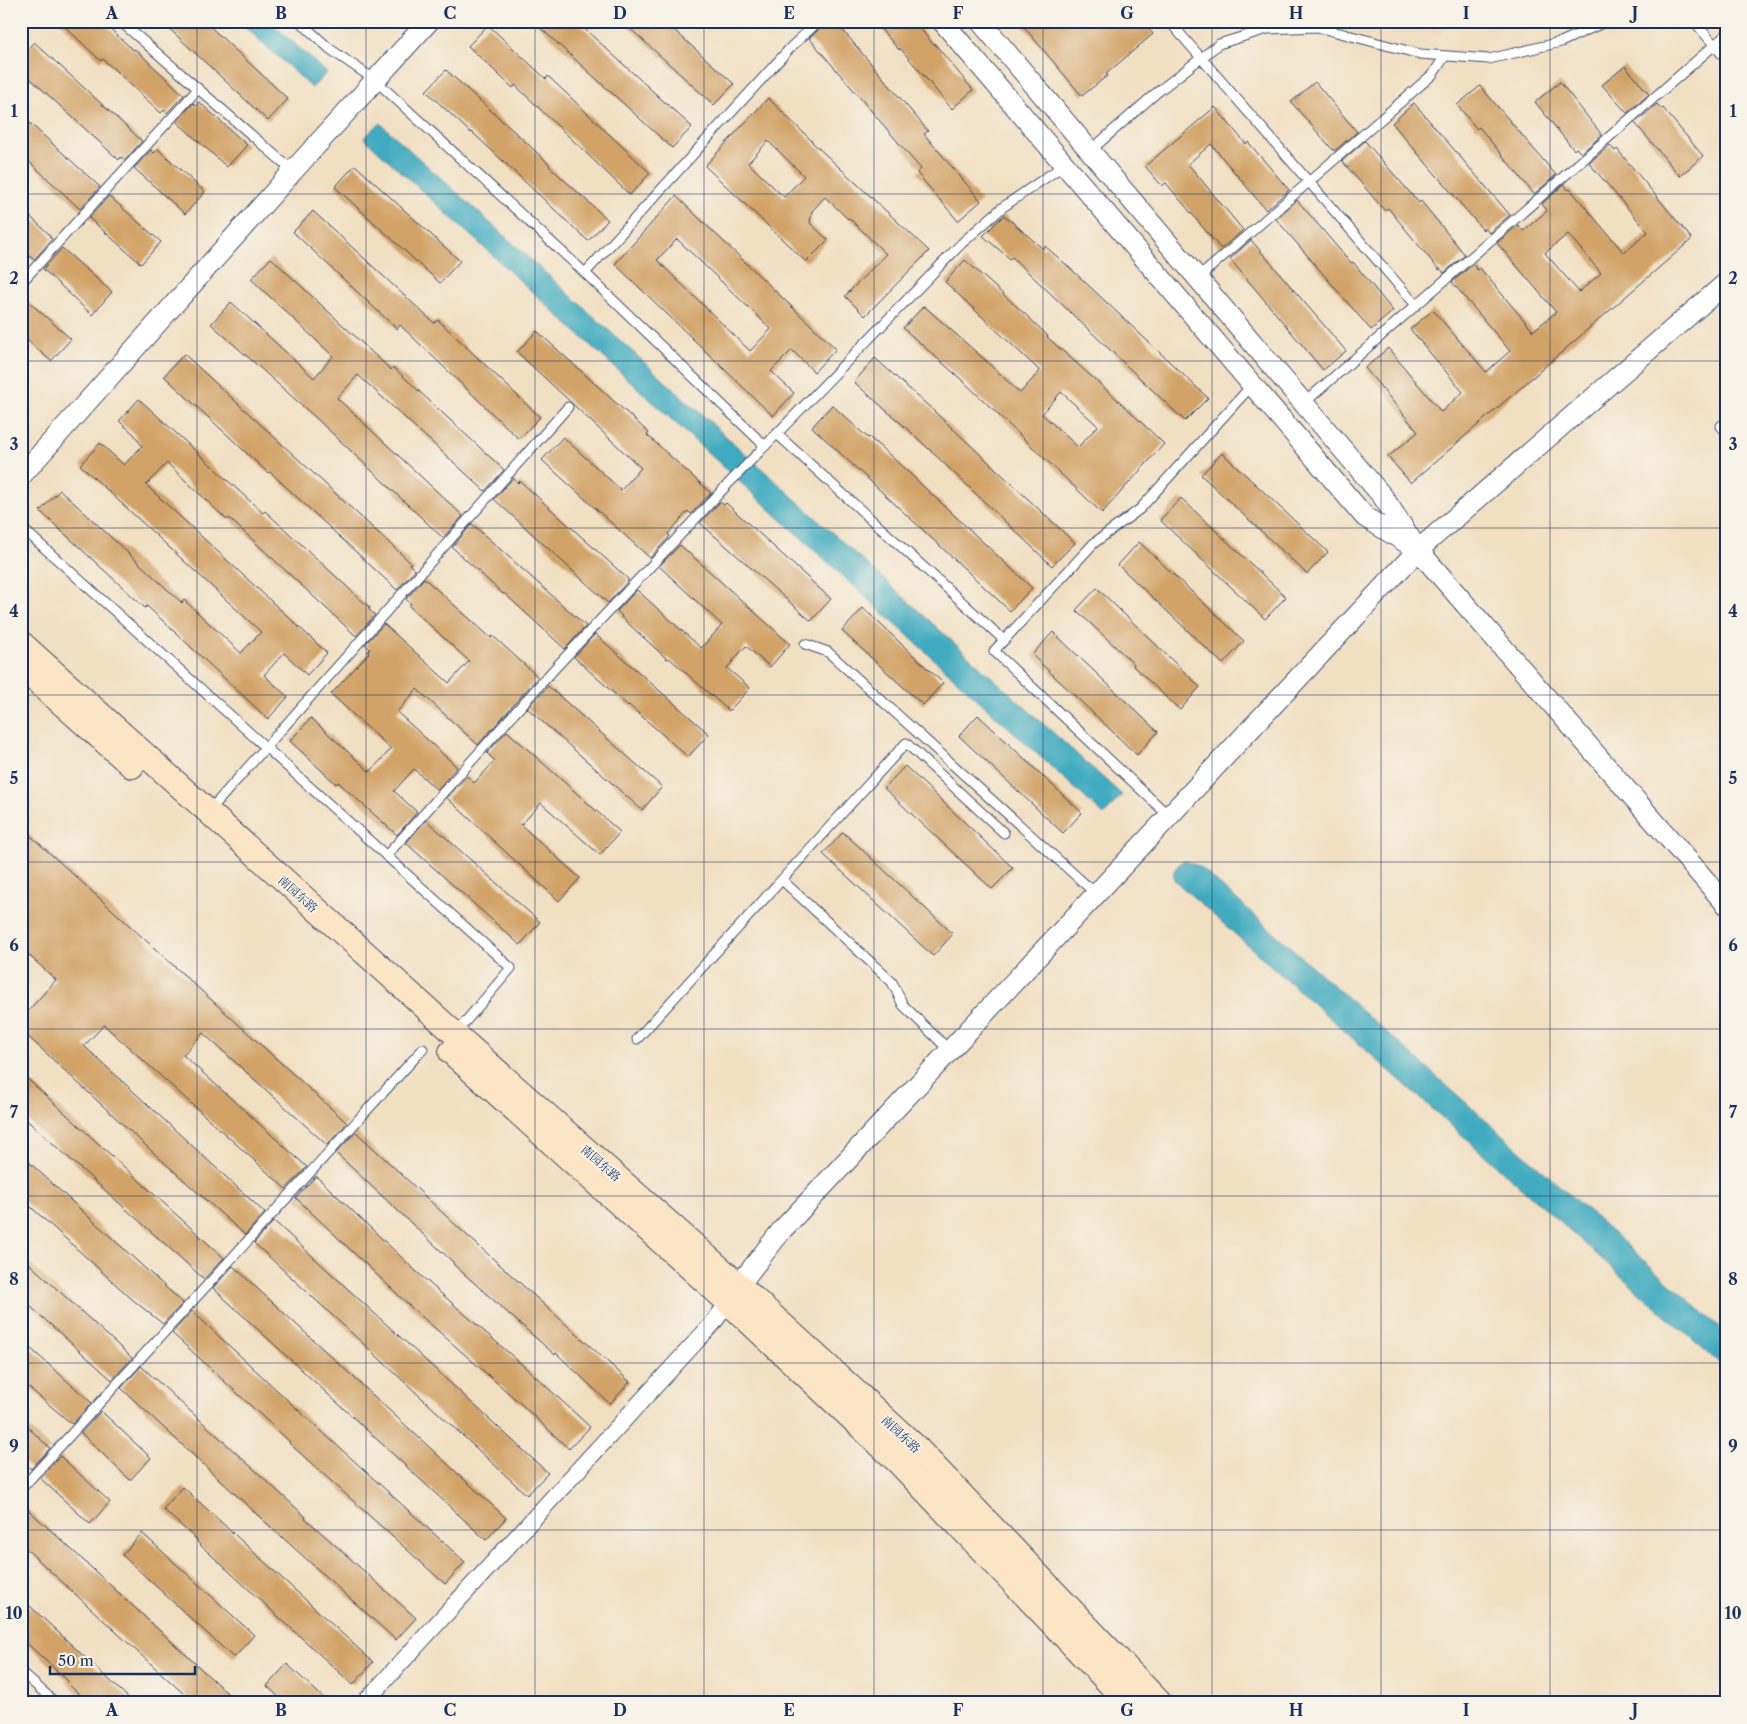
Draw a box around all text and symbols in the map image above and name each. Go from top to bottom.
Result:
text: A [105,3,119,23]
text: B [275,3,287,23]
text: C [444,3,456,23]
text: D [613,3,627,23]
text: E [783,3,795,23]
text: F [953,3,964,23]
text: G [1120,3,1134,23]
text: H [1289,3,1303,23]
text: I [1463,3,1470,23]
text: J [1629,3,1638,23]
text: 1 [10,101,18,121]
text: 1 [1729,101,1737,121]
text: 2 [9,268,19,288]
text: 2 [1728,268,1738,288]
text: 3 [9,434,19,454]
text: 3 [1728,434,1738,454]
text: 4 [9,601,19,621]
text: 4 [1728,601,1738,621]
text: 5 [10,768,19,788]
text: 5 [1729,768,1738,788]
street label: 南园东路 [275,872,321,916]
text: 6 [9,935,19,955]
text: 6 [1728,935,1738,955]
text: 7 [10,1102,19,1122]
text: 7 [1729,1102,1738,1122]
street label: 南园东路 [578,1142,624,1184]
text: 8 [9,1269,19,1289]
text: 8 [1728,1269,1738,1289]
street label: 南园东路 [878,1412,924,1456]
text: 9 [9,1436,19,1456]
text: 9 [1728,1436,1738,1456]
text: 10 [5,1603,23,1623]
text: 10 [1724,1603,1742,1623]
scale bar [50,1644,195,1676]
text: 50 m [58,1651,94,1670]
text: A [105,1700,119,1720]
text: B [275,1700,287,1720]
text: C [444,1700,456,1720]
text: D [613,1700,627,1720]
text: E [783,1700,795,1720]
text: F [953,1700,964,1720]
text: G [1120,1700,1134,1720]
text: H [1289,1700,1303,1720]
text: I [1463,1700,1470,1720]
text: J [1629,1700,1638,1720]

